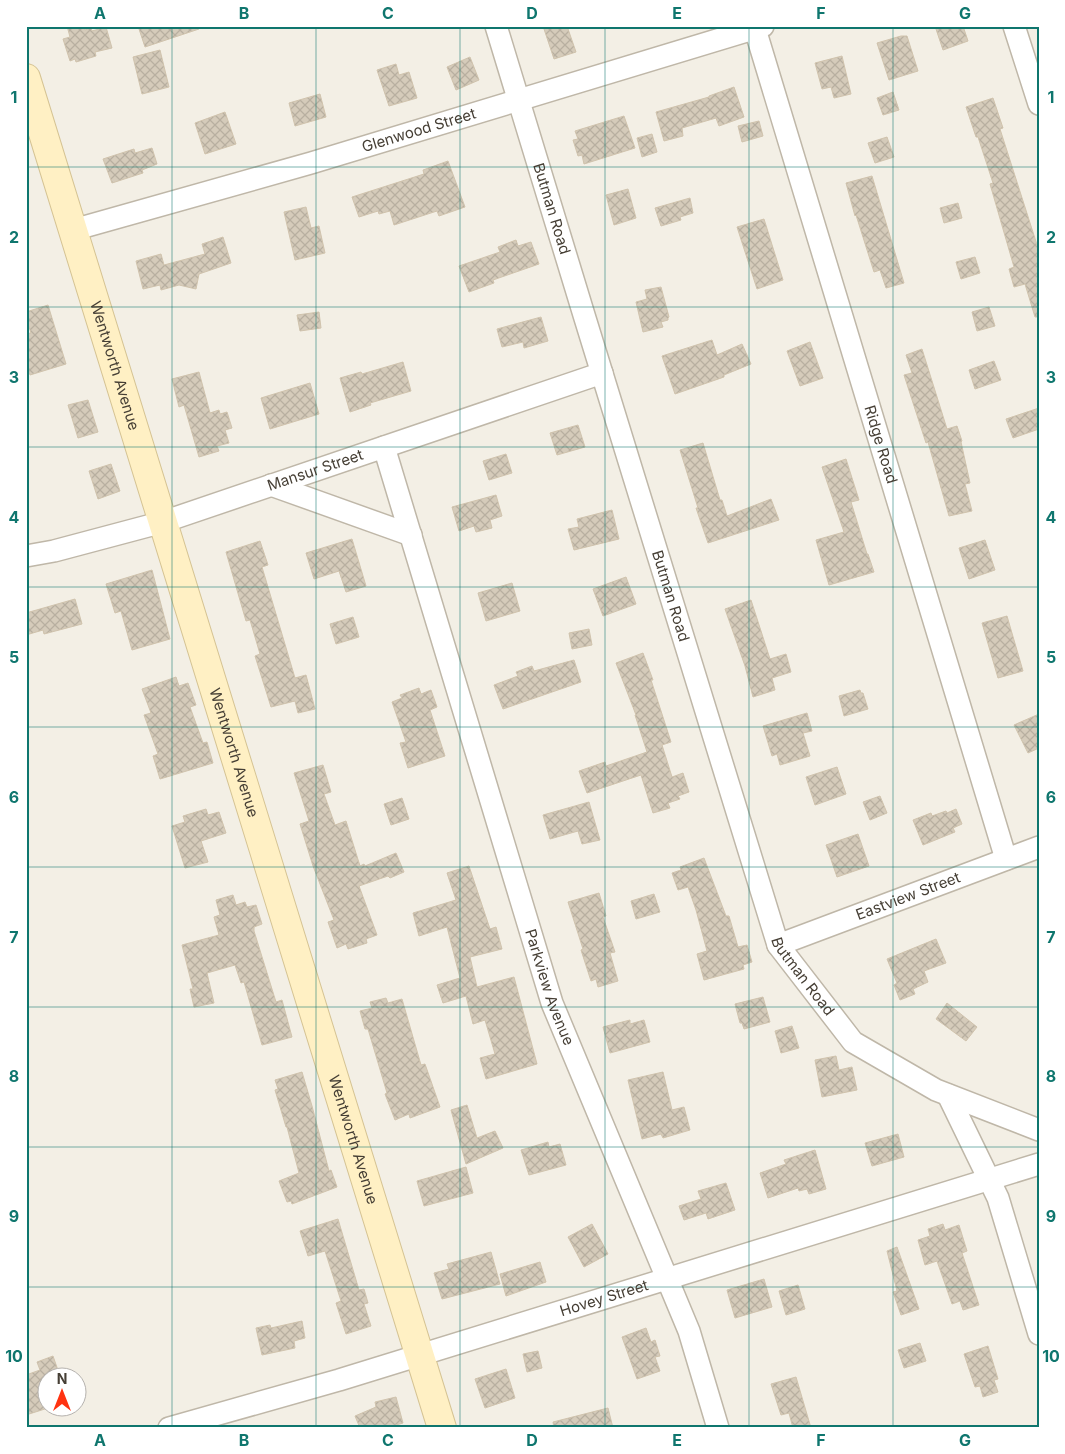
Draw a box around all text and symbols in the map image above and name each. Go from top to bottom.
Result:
text: A [94,3,106,23]
text: B [239,3,249,23]
text: C [382,3,394,23]
text: D [526,3,538,23]
text: E [672,3,682,23]
text: F [816,3,826,23]
text: G [959,3,971,23]
text: 1 [11,87,17,107]
text: 1 [1048,87,1054,107]
street label: Glenwood Street [359,104,478,156]
street label: Butman Road [529,161,575,257]
text: 2 [9,227,19,247]
text: 2 [1046,227,1056,247]
street label: Wentworth Avenue [86,298,144,433]
text: 3 [9,367,19,387]
text: 3 [1046,367,1056,387]
street label: Ridge Road [860,403,902,486]
street label: Mansur Street [265,445,366,495]
text: 4 [9,507,20,527]
text: 4 [1046,507,1057,527]
street label: Butman Road [648,548,694,644]
text: 5 [9,647,19,667]
text: 5 [1046,647,1056,667]
street label: Wentworth Avenue [206,686,263,820]
text: 6 [9,787,19,807]
text: 6 [1046,787,1056,807]
street label: Eastview Street [853,867,963,924]
text: 7 [9,927,19,947]
street label: Parkview Avenue [521,927,579,1048]
text: 7 [1046,927,1056,947]
street label: Butman Road [767,935,839,1019]
text: 8 [9,1066,19,1086]
text: 8 [1046,1066,1056,1086]
street label: Wentworth Avenue [325,1073,383,1207]
text: 9 [9,1206,19,1226]
text: 9 [1046,1206,1056,1226]
street label: Hovey Street [557,1275,650,1320]
text: 10 [5,1346,23,1366]
text: 10 [1042,1346,1060,1366]
north arrow [38,1366,88,1416]
text: N [57,1370,67,1387]
text: A [94,1430,106,1450]
text: B [239,1430,249,1450]
text: C [382,1430,394,1450]
text: D [526,1430,538,1450]
text: E [672,1430,682,1450]
text: F [816,1430,826,1450]
text: G [959,1430,971,1450]

